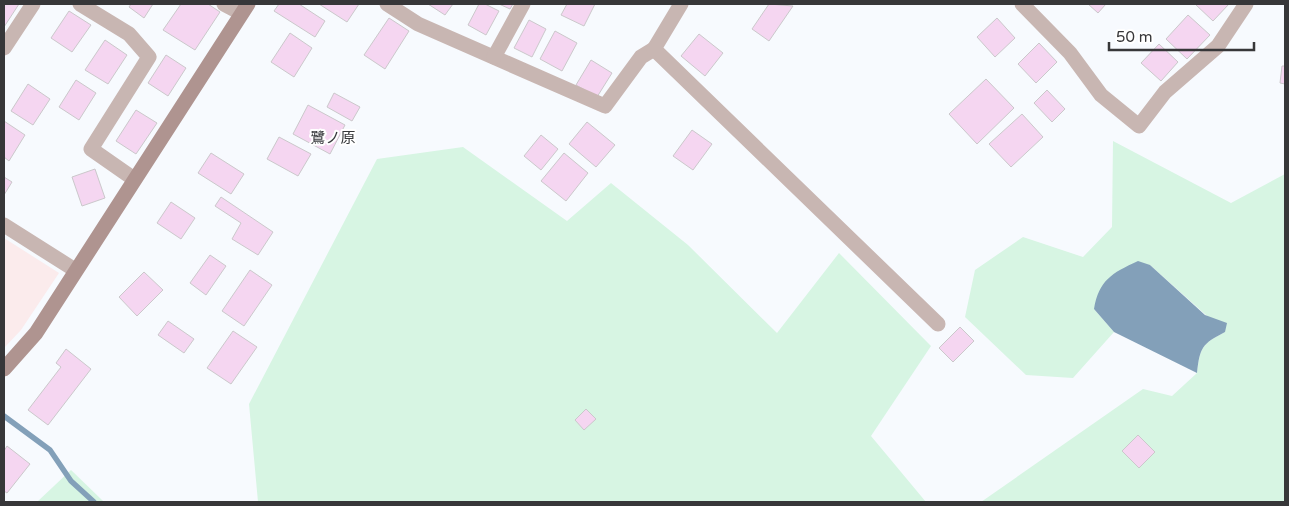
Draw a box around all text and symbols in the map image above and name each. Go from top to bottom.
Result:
scale bar [1109,20,1254,52]
text: 50 m [1116,28,1153,46]
district label: 鷺ノ原 [310,129,356,147]

